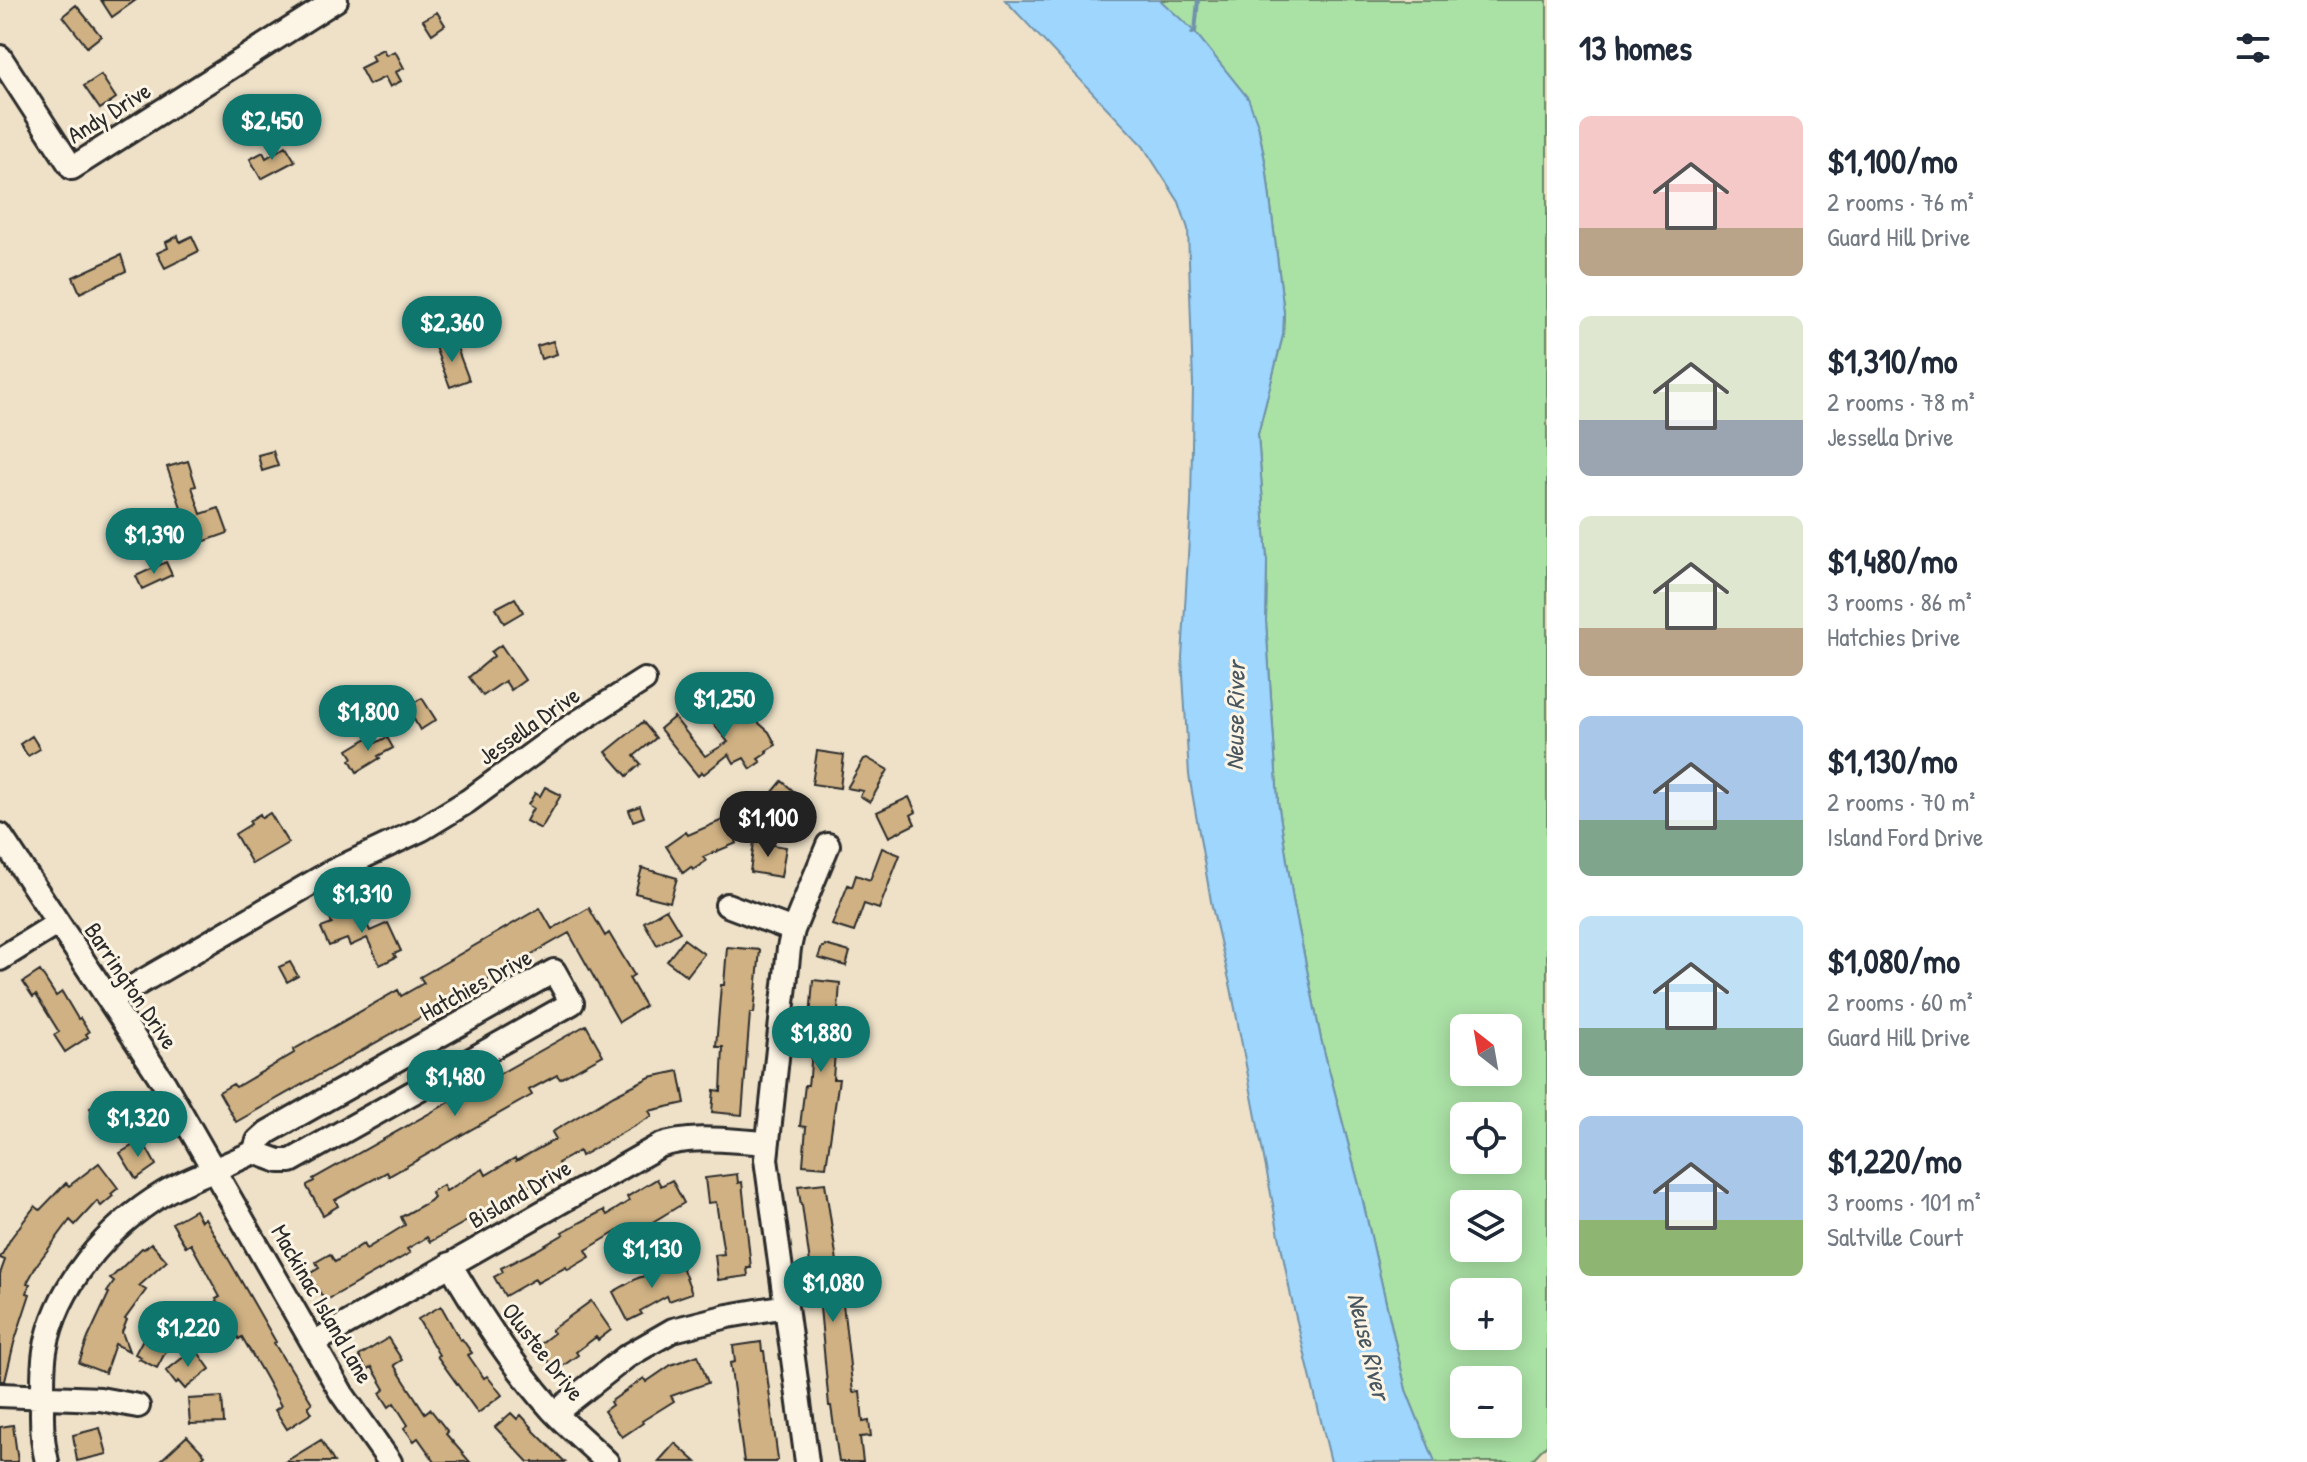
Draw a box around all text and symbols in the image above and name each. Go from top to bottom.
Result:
text: 13 homes [1579,25,1692,71]
icon: filters [2231,26,2275,70]
street label: Andy Drive [61,74,157,150]
pin: $2,450 [207,94,337,162]
text: $2,450 [241,102,304,137]
text: $1,100/mo [1827,138,1957,184]
icon: home [1643,148,1739,244]
text: 2 rooms · 76 m² [1827,184,1974,219]
text: Guard Hill Drive [1827,219,1970,254]
pin: $2,360 [387,296,517,364]
text: $2,360 [420,304,484,339]
text: $1,310/mo [1827,338,1957,384]
icon: home [1643,348,1739,444]
text: 2 rooms · 78 m² [1827,384,1975,419]
text: Jessella Drive [1827,419,1954,454]
pin: $1,390 [89,508,219,576]
text: $1,390 [124,516,184,551]
text: $1,480/mo [1827,538,1957,584]
icon: home [1643,548,1739,644]
text: 3 rooms · 86 m² [1827,584,1972,619]
text: Hatchies Drive [1827,619,1960,654]
water label: Neuse River [1216,658,1253,771]
pin: $1,250 [659,672,789,740]
street label: Jessella Drive [471,678,586,772]
text: $1,250 [693,680,755,715]
pin: $1,800 [303,685,433,753]
text: $1,800 [337,693,399,728]
text: $1,130/mo [1827,738,1957,784]
icon: home [1643,748,1739,844]
text: 2 rooms · 70 m² [1827,784,1975,819]
pin: $1,100 [703,791,833,859]
text: $1,100 [738,799,798,834]
text: Island Ford Drive [1827,819,1983,854]
pin: $1,310 [297,867,427,935]
text: $1,310 [332,875,392,910]
street label: Barrington Drive [78,916,186,1055]
text: $1,080/mo [1827,938,1960,984]
street label: Hatchies Drive [414,940,538,1028]
icon: home [1643,948,1739,1044]
text: 2 rooms · 60 m² [1827,984,1973,1019]
pin: $1,880 [756,1006,886,1074]
text: $1,880 [790,1014,852,1049]
north arrow [1450,1014,1522,1086]
map controls [1450,1014,1522,1438]
text: Guard Hill Drive [1827,1019,1970,1054]
pin: $1,480 [390,1050,520,1118]
text: $1,480 [425,1058,485,1093]
pin: $1,320 [73,1091,203,1159]
text: $1,320 [106,1099,170,1134]
button: locate [1450,1102,1522,1174]
text: $1,220/mo [1827,1138,1962,1184]
icon: home [1643,1148,1739,1244]
street label: Bisland Drive [462,1151,577,1235]
text: 3 rooms · 101 m² [1827,1184,1981,1219]
button: layers [1450,1190,1522,1262]
street label: Mackinac Island Lane [264,1218,382,1389]
text: Saltville Court [1827,1219,1963,1254]
pin: $1,130 [587,1222,717,1290]
text: $1,130 [622,1230,682,1265]
pin: $1,080 [768,1256,898,1324]
text: $1,080 [802,1264,864,1299]
button: + [1450,1278,1522,1350]
water label: Neuse River [1339,1289,1400,1406]
street label: Olustee Drive [495,1296,593,1408]
pin: $1,220 [123,1301,253,1369]
text: $1,220 [156,1309,220,1344]
button: − [1450,1366,1522,1438]

